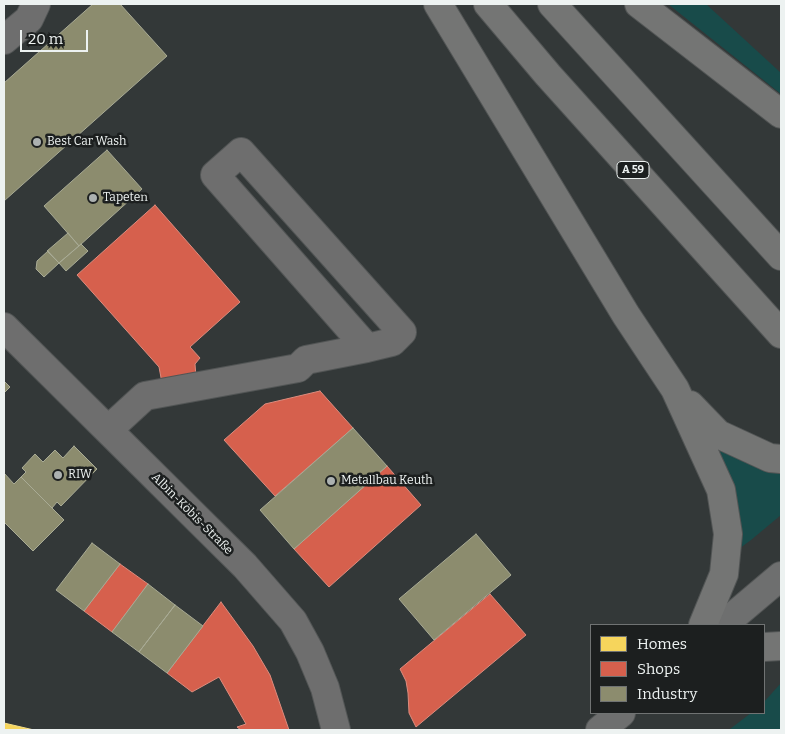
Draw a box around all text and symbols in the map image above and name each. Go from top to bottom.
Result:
scale bar [22,20,90,52]
text: 20 m [28,30,63,48]
place label: Best Car Wash [47,135,126,149]
marker: Best Car Wash [31,136,43,148]
road number: A 59 [617,162,649,178]
place label: Tapeten [103,191,148,205]
marker: Tapeten [87,192,99,204]
place label: RIW [68,468,92,482]
marker: RIW [52,469,64,481]
street label: Albin-Köbis-Straße [148,470,236,558]
place label: Metallbau Keuth [341,474,433,488]
marker: Metallbau Keuth [325,475,337,487]
legend [590,624,765,714]
text: Homes [637,635,687,653]
text: Shops [637,660,680,678]
text: Industry [637,685,697,703]

